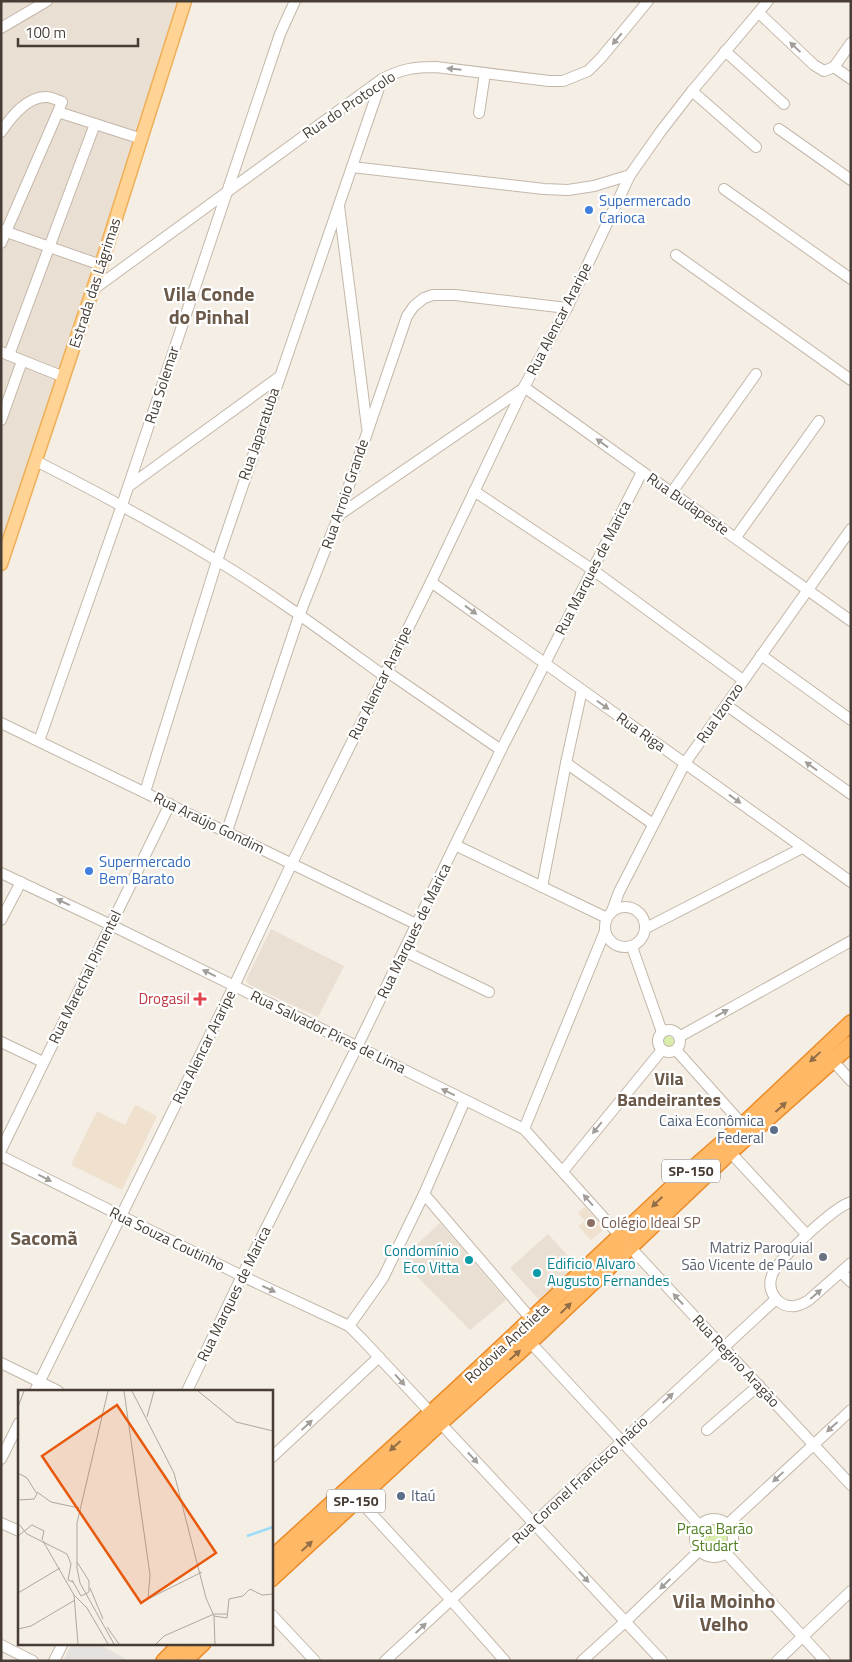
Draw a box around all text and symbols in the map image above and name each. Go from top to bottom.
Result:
scale bar [18,15,138,47]
text: 100 m [25,21,66,44]
one-way arrow [612,32,623,45]
one-way arrow [789,41,801,53]
street label: Rua do Protocolo [298,65,400,144]
one-way arrow [446,65,462,73]
place label: Supermercado Carioca [599,189,691,229]
marker: Supermercado Carioca [583,204,595,216]
street label: Estrada das Lágrimas [63,215,126,351]
street label: Rua Alencar Araripe [520,258,597,379]
district label: Vila Conde do Pinhal [164,278,254,332]
street label: Rua Solemar [138,343,185,427]
street label: Rua Japaratuba [232,384,285,483]
street label: Rua Arroio Grande [315,436,374,552]
one-way arrow [596,438,609,448]
street label: Rua Budapeste [642,467,734,541]
street label: Rua Marques de Marica [549,496,637,639]
one-way arrow [464,605,478,615]
street label: Rua Alencar Araripe [342,622,417,744]
street label: Rua Izonzo [690,678,749,748]
one-way arrow [596,700,610,710]
street label: Rua Riga [612,706,671,757]
one-way arrow [804,761,818,771]
street label: Rua Araújo Gondim [150,786,269,859]
one-way arrow [728,794,742,804]
place label: Supermercado Bem Barato [99,850,191,890]
street label: Rua Marques de Marica [371,859,457,1002]
marker: Supermercado Bem Barato [83,865,95,877]
one-way arrow [56,898,70,906]
street label: Rua Marechal Pimentel [42,906,127,1048]
one-way arrow [201,969,216,977]
street label: Rua Salvador Pires de Lima [247,984,410,1079]
street label: Rua Alencar Araripe [166,986,241,1108]
place label: Drogasil [138,987,190,1010]
marker: Drogasil [194,993,206,1005]
one-way arrow [715,1009,728,1018]
one-way arrow [810,1051,822,1063]
district label: Vila Bandeirantes [617,1065,721,1113]
one-way arrow [441,1088,455,1096]
one-way arrow [774,1101,786,1113]
place label: Caixa Econômica Federal [659,1109,764,1149]
one-way arrow [592,1122,603,1135]
marker: Caixa Econômica Federal [768,1124,780,1136]
road number: SP-150 [662,1160,720,1182]
one-way arrow [38,1174,52,1182]
one-way arrow [582,1195,594,1207]
one-way arrow [651,1196,663,1208]
street label: Rua Souza Coutinho [106,1201,229,1277]
place label: Colégio Ideal SP [601,1211,701,1234]
marker: Colégio Ideal SP [585,1217,597,1229]
district label: Sacomã [10,1222,78,1253]
street label: Rua Marques de Marica [191,1222,277,1365]
place label: Matriz Paroquial São Vicente de Paulo [681,1236,813,1276]
place label: Condomínio Eco Vitta [384,1239,459,1279]
marker: Matriz Paroquial São Vicente de Paulo [817,1251,829,1263]
place label: Edificio Alvaro Augusto Fernandes [547,1252,670,1292]
marker: Condomínio Eco Vitta [463,1254,475,1266]
marker: Edificio Alvaro Augusto Fernandes [531,1267,543,1279]
one-way arrow [262,1285,276,1293]
one-way arrow [810,1288,822,1300]
one-way arrow [672,1293,684,1305]
street label: Rodovia Anchieta [459,1297,555,1388]
one-way arrow [559,1302,571,1314]
street label: Rua Regino Aragão [687,1309,786,1412]
one-way arrow [509,1349,521,1361]
one-way arrow [394,1373,406,1385]
inset map [18,1390,272,1644]
one-way arrow [662,1392,674,1404]
street label: Rua Coronel Francisco Inácio [506,1410,653,1549]
one-way arrow [300,1419,312,1431]
one-way arrow [826,1421,838,1433]
one-way arrow [389,1440,401,1452]
one-way arrow [467,1452,479,1464]
one-way arrow [772,1471,784,1483]
place label: Itaú [411,1484,435,1507]
road number: SP-150 [327,1490,385,1512]
marker: Itaú [395,1490,407,1502]
park label: Praça Barão Studart [677,1517,753,1557]
one-way arrow [301,1540,313,1552]
one-way arrow [578,1570,590,1582]
one-way arrow [659,1578,671,1590]
district label: Vila Moinho Velho [673,1585,775,1639]
one-way arrow [414,1622,426,1634]

